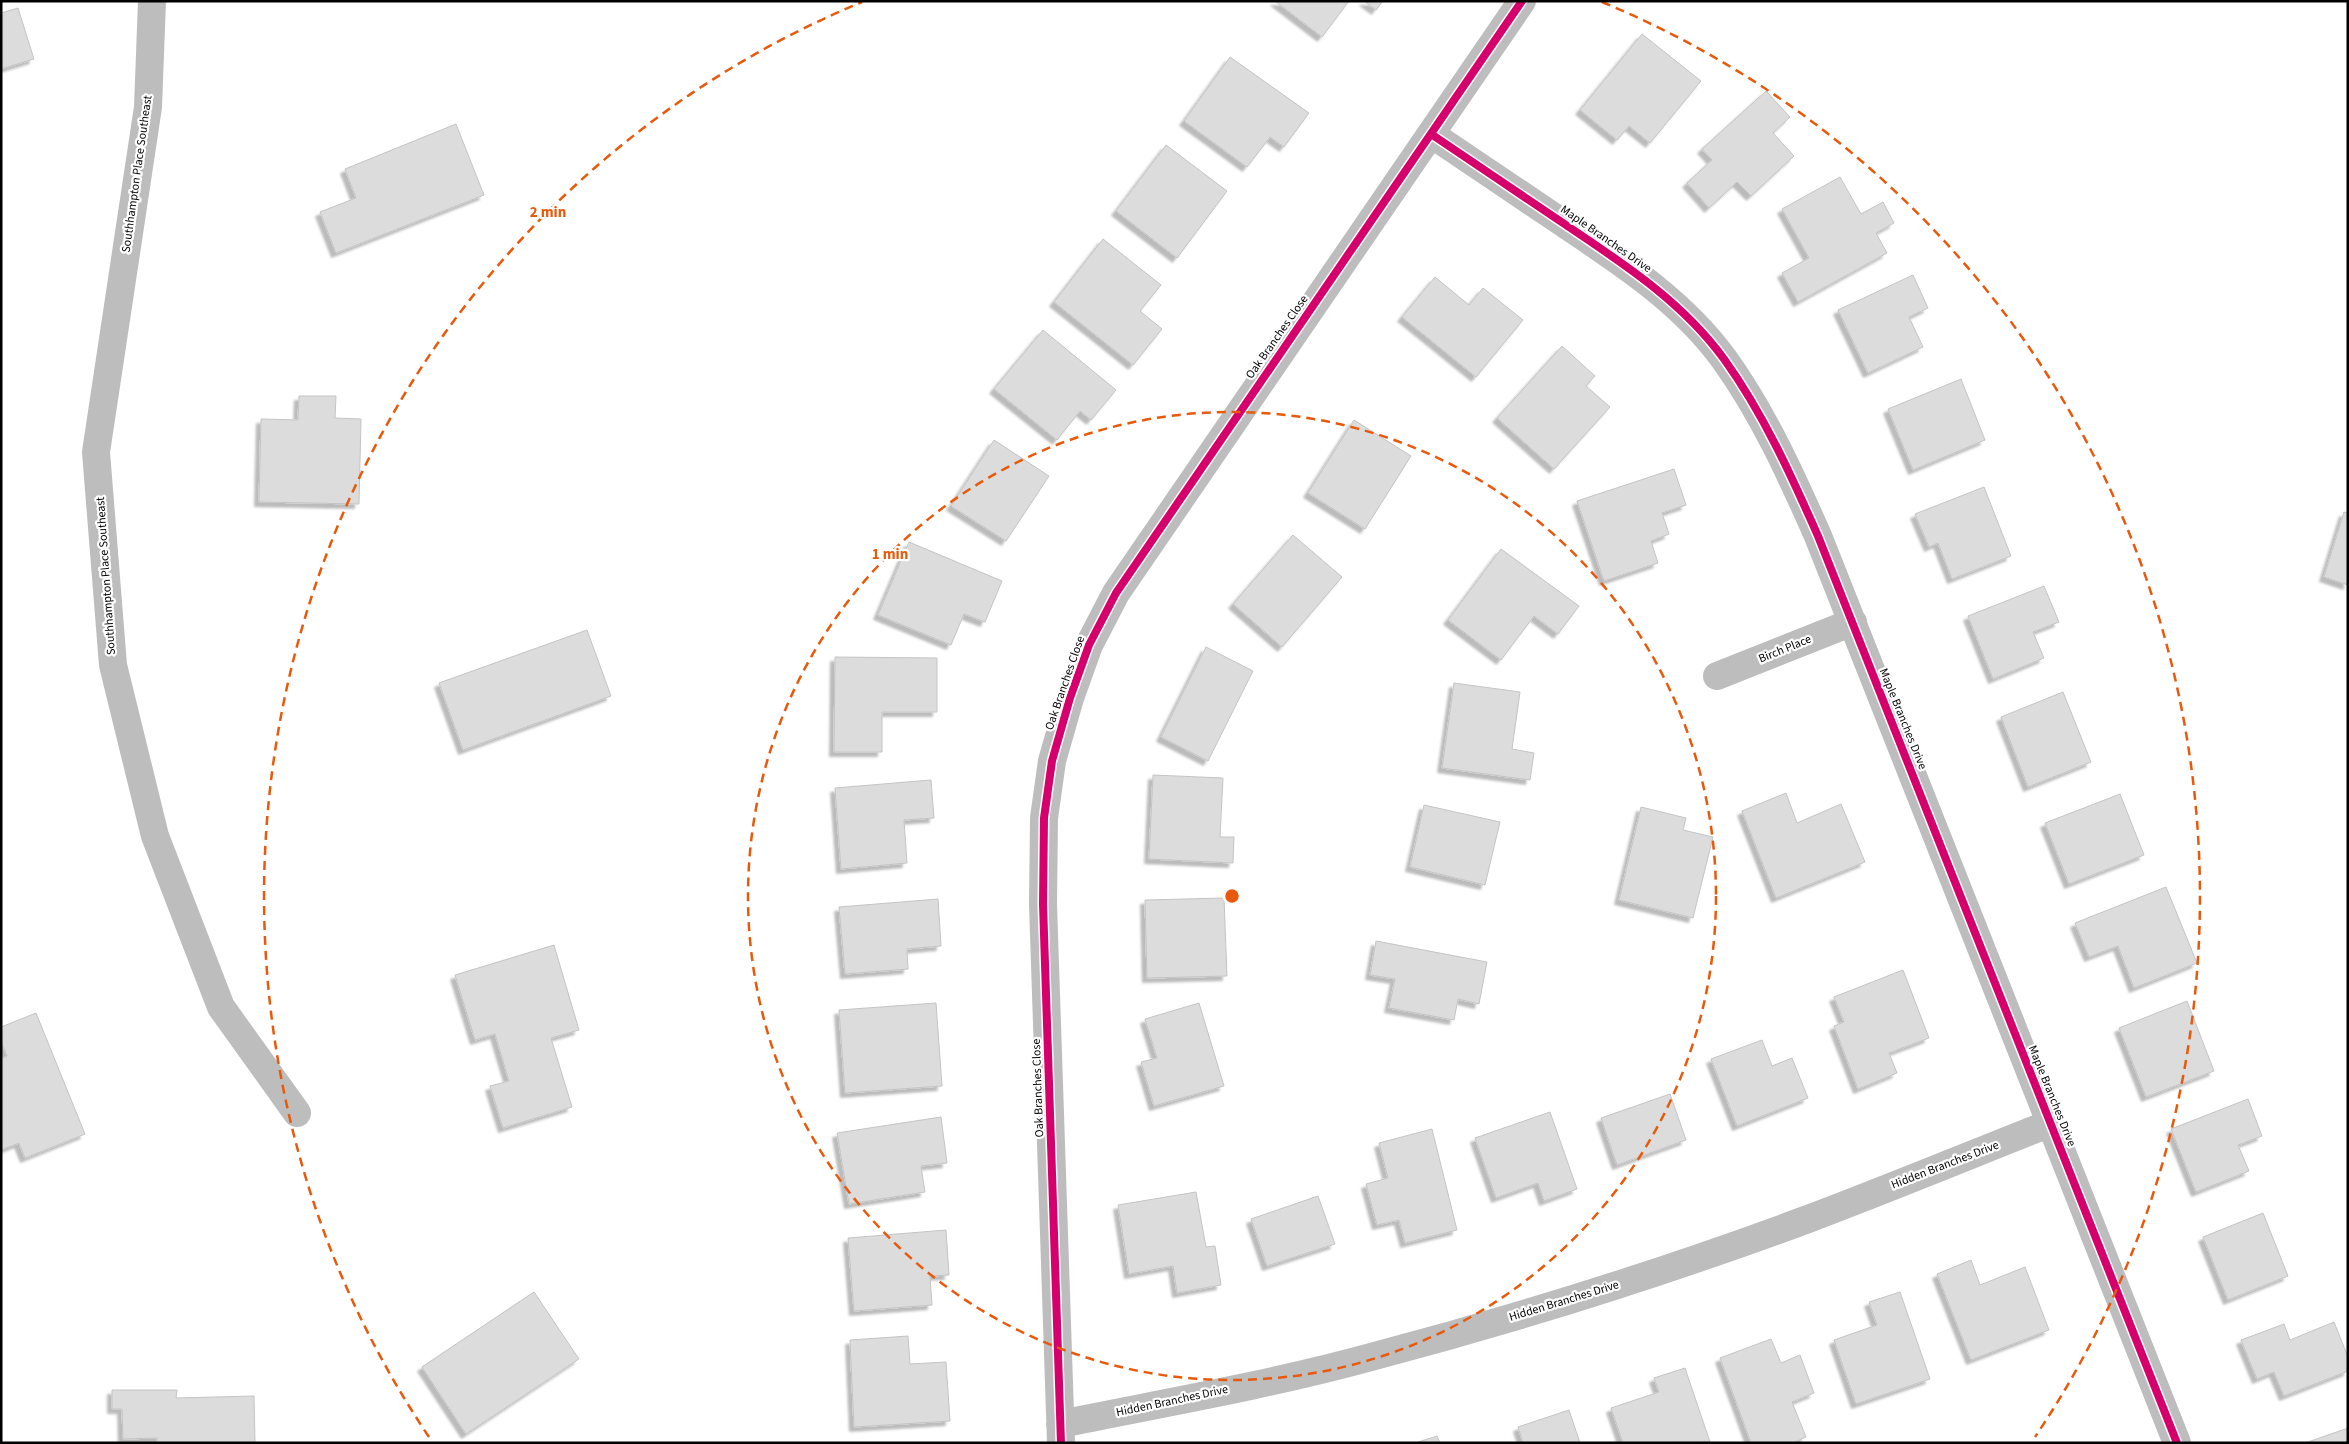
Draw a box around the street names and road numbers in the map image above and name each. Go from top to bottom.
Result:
street label: Southhampton Place Southeast [118,94,156,254]
street label: Maple Branches Drive [1557,201,1655,277]
street label: Oak Branches Close [1242,292,1312,382]
street label: Southhampton Place Southeast [92,496,120,656]
street label: Birch Place [1756,631,1814,667]
street label: Oak Branches Close [1041,634,1089,732]
street label: Maple Branches Drive [1875,666,1931,772]
street label: Oak Branches Close [1028,1038,1048,1138]
street label: Maple Branches Drive [2024,1043,2080,1149]
street label: Hidden Branches Drive [1889,1137,2001,1193]
street label: Hidden Branches Drive [1507,1276,1621,1326]
street label: Hidden Branches Drive [1115,1381,1230,1421]

